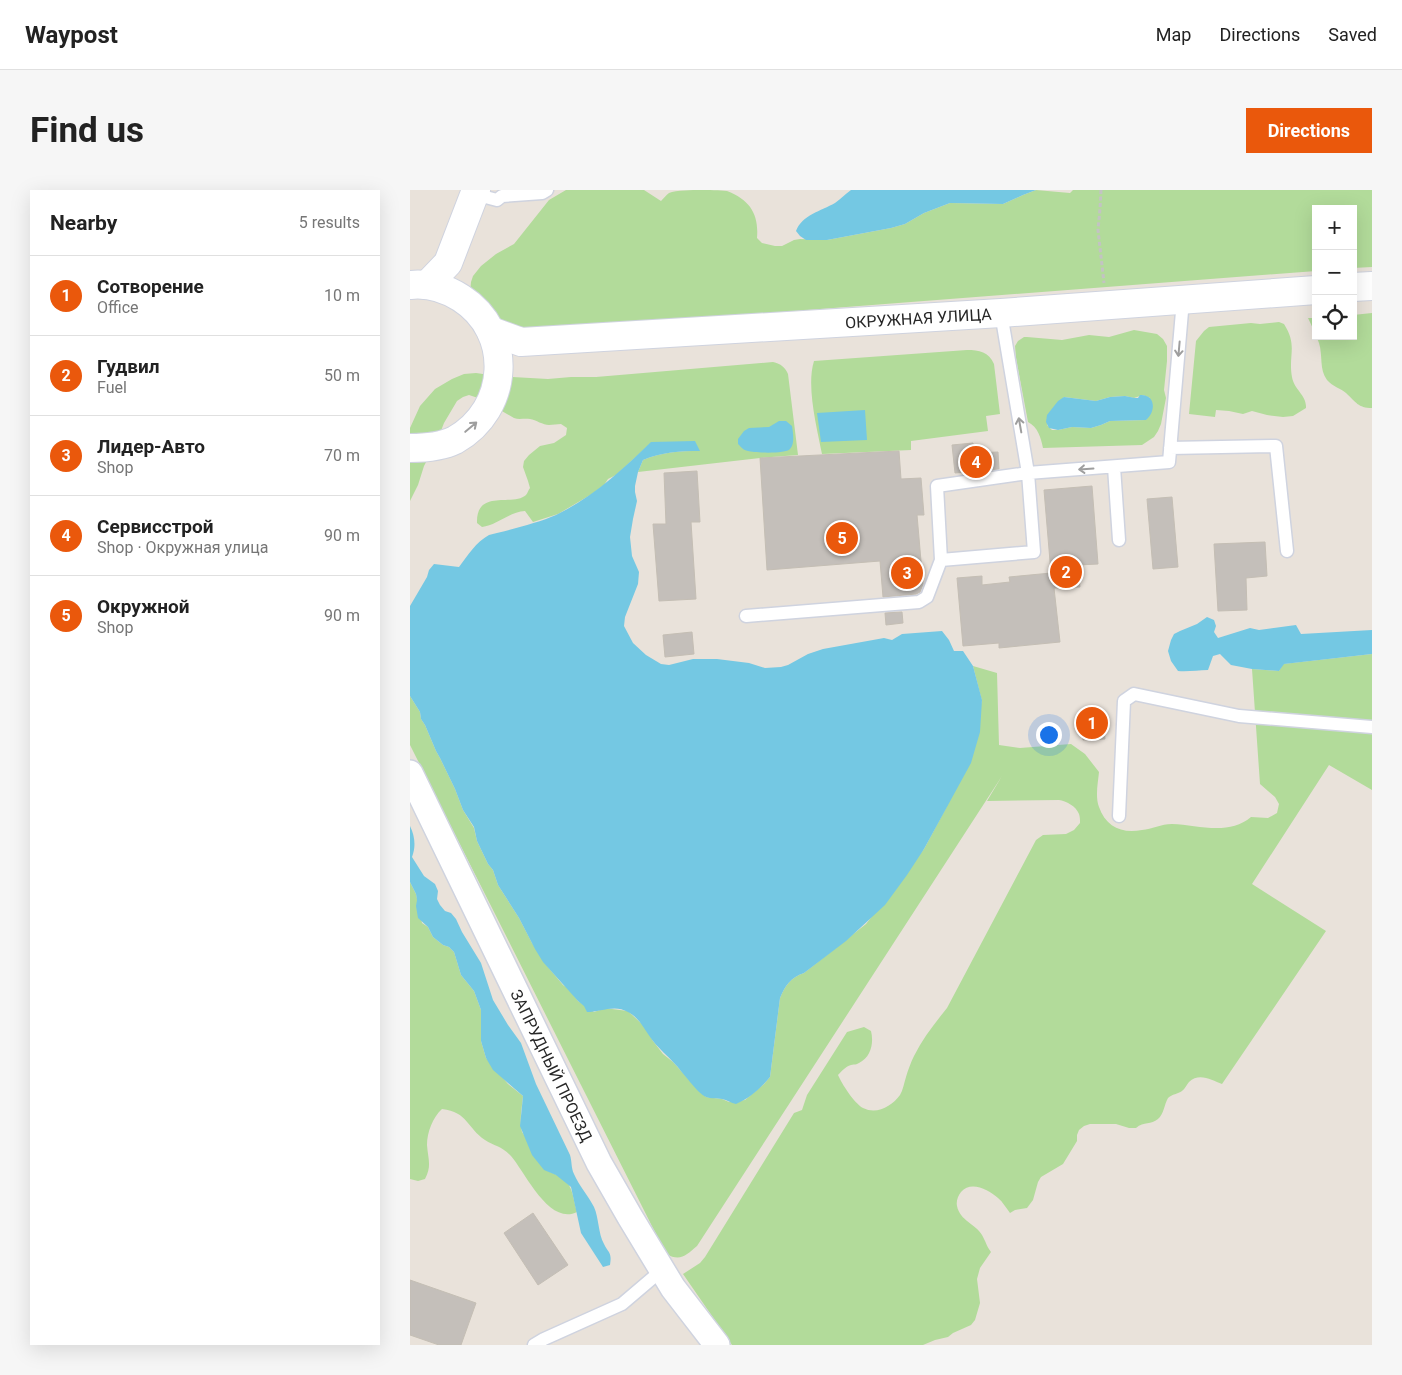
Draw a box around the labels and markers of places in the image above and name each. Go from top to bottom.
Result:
pin: 4 [960,443,992,481]
pin: 5 [826,519,858,557]
pin: 2 [1050,553,1082,591]
pin: 3 [891,554,923,592]
pin: 1 [1076,704,1108,742]

